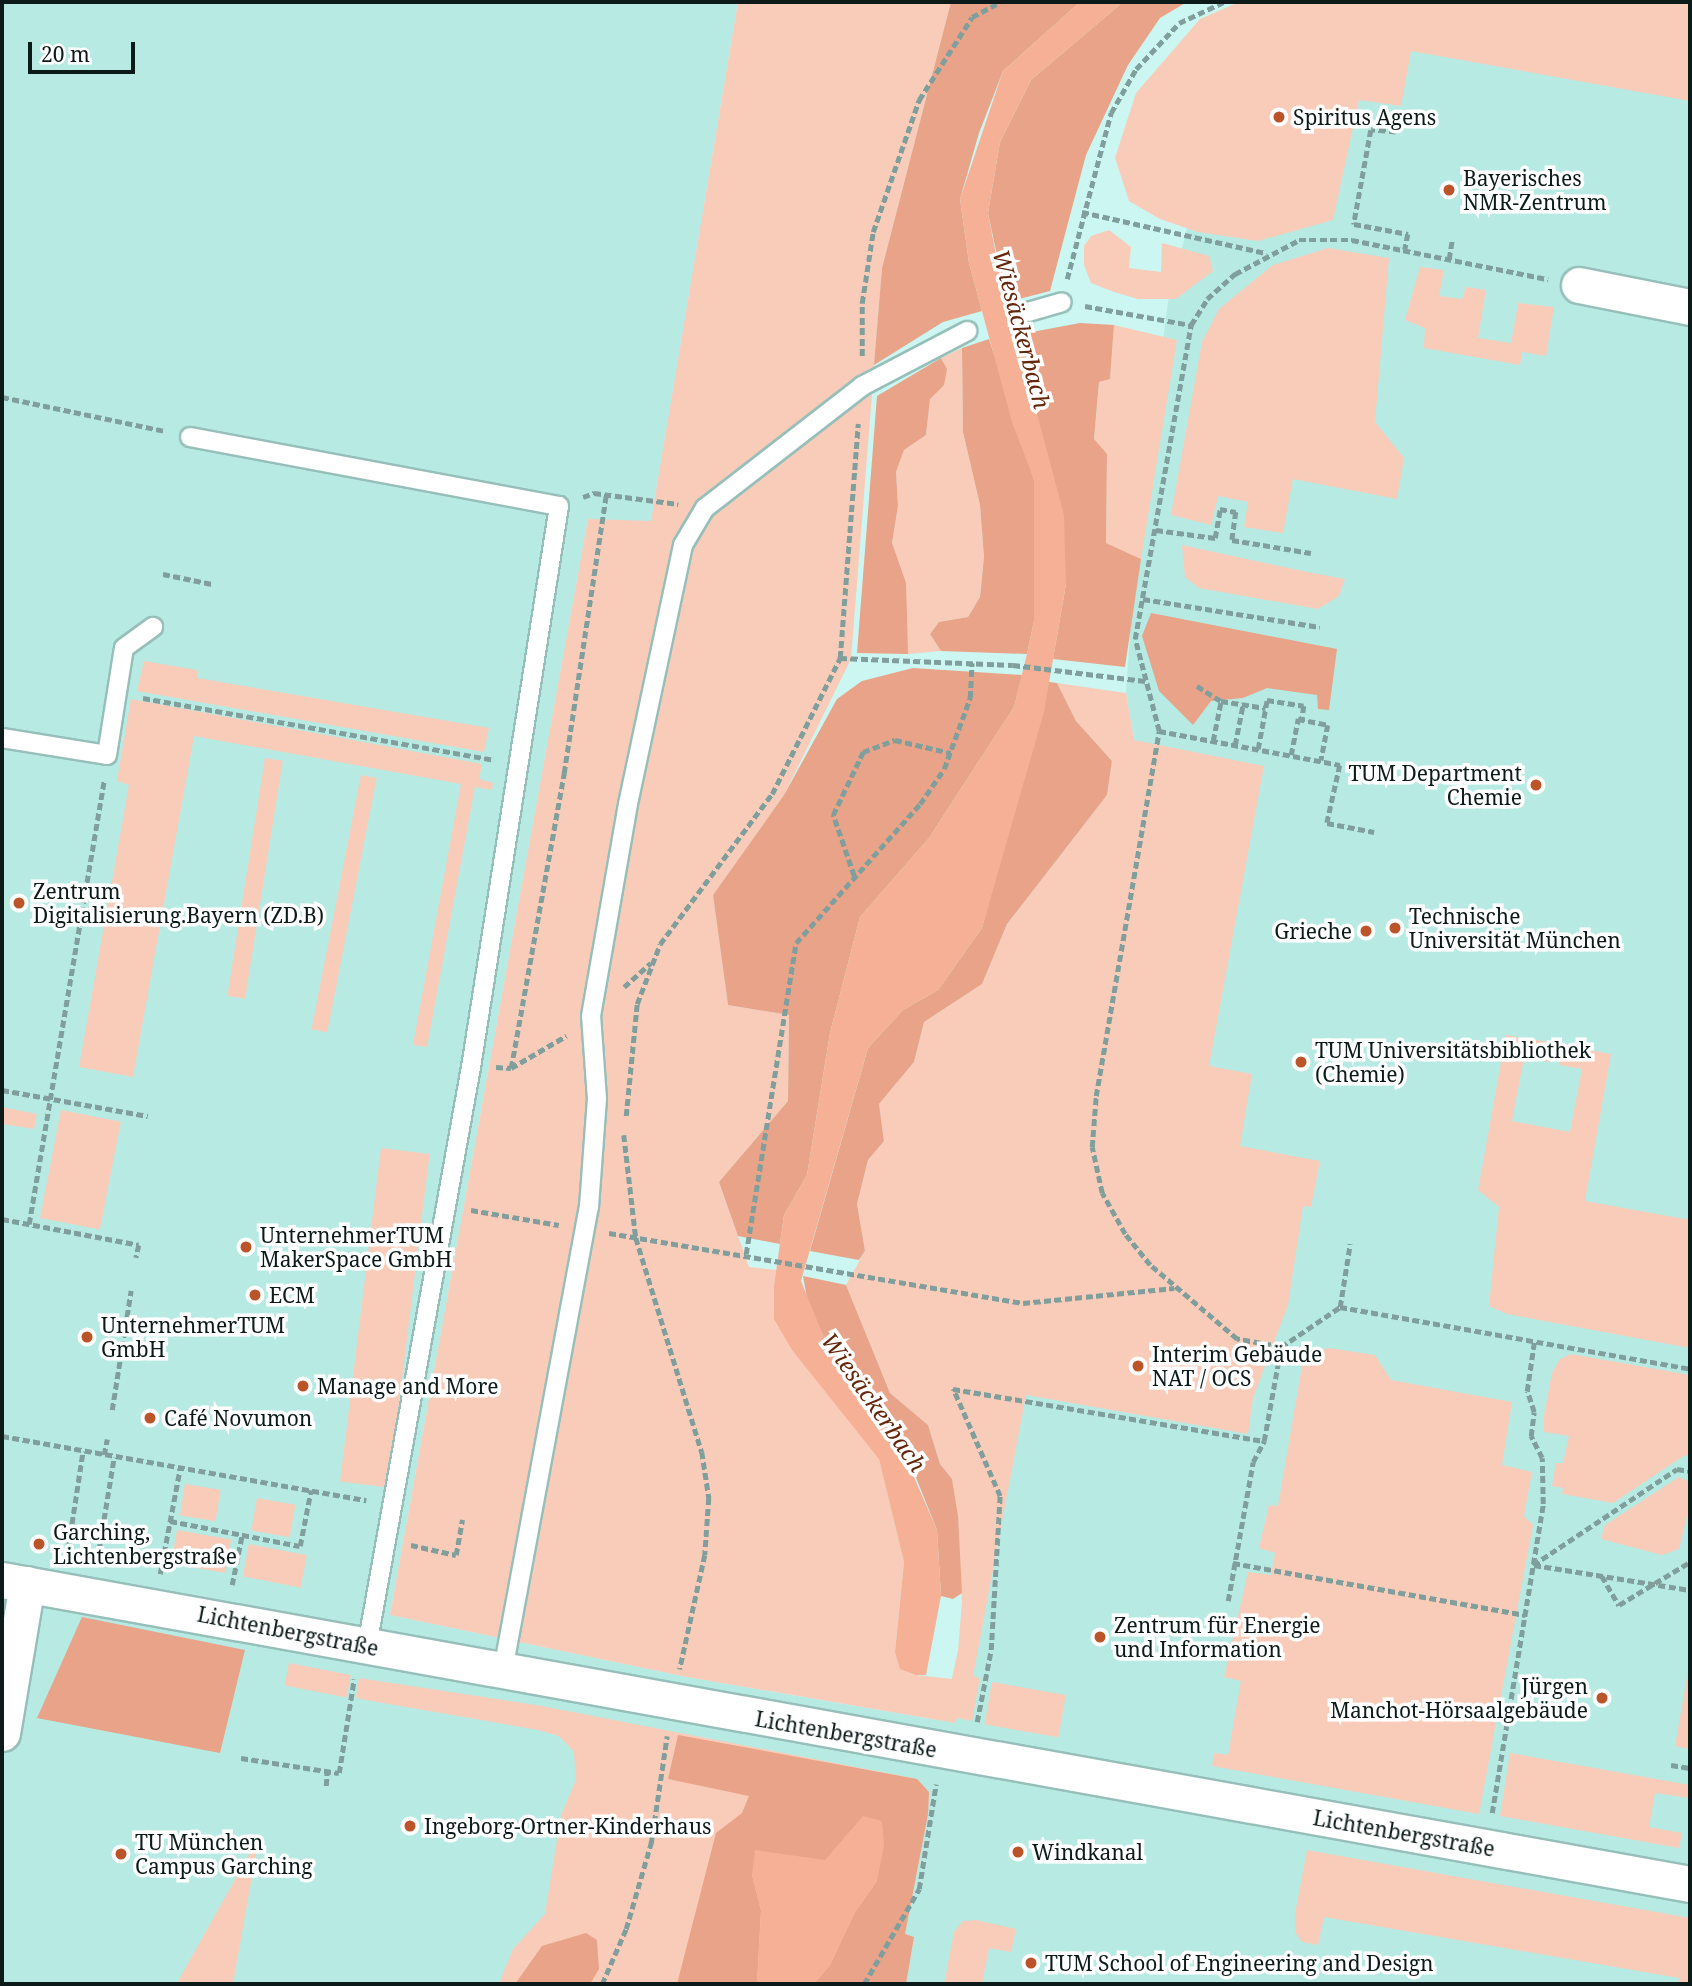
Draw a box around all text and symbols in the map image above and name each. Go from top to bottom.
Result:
scale bar [32,28,138,72]
text: 20 m [41,40,90,68]
place label: Spiritus Agens [1293,104,1436,130]
marker: Spiritus Agens [1271,109,1287,125]
place label: Bayerisches NMR-Zentrum [1463,165,1607,215]
marker: Bayerisches NMR-Zentrum [1441,182,1457,198]
water label: Wiesäckerbach [988,246,1056,412]
place label: TUM Department Chemie [1348,760,1522,810]
marker: TUM Department Chemie [1528,777,1544,793]
place label: Zentrum Digitalisierung.Bayern (ZD.B) [33,878,324,928]
marker: Zentrum Digitalisierung.Bayern (ZD.B) [11,895,27,911]
place label: Technische Universität München [1409,903,1621,953]
place label: Grieche [1274,918,1352,944]
marker: Technische Universität München [1387,920,1403,936]
marker: Grieche [1358,923,1374,939]
place label: TUM Universitätsbibliothek (Chemie) [1315,1037,1591,1087]
marker: TUM Universitätsbibliothek (Chemie) [1293,1054,1309,1070]
place label: UnternehmerTUM MakerSpace GmbH [260,1222,452,1272]
marker: UnternehmerTUM MakerSpace GmbH [238,1239,254,1255]
place label: ECM [269,1282,315,1308]
marker: ECM [247,1287,263,1303]
place label: UnternehmerTUM GmbH [101,1312,285,1362]
water label: Wiesäckerbach [816,1327,932,1477]
marker: UnternehmerTUM GmbH [79,1329,95,1345]
place label: Interim Gebäude NAT / OCS [1152,1341,1322,1391]
marker: Interim Gebäude NAT / OCS [1130,1358,1146,1374]
place label: Manage and More [317,1373,499,1399]
marker: Manage and More [295,1378,311,1394]
place label: Café Novumon [164,1405,312,1431]
marker: Café Novumon [142,1410,158,1426]
place label: Garching, Lichtenbergstraße [53,1519,237,1569]
marker: Garching, Lichtenbergstraße [31,1536,47,1552]
street label: Lichtenbergstraße [195,1601,381,1661]
place label: Zentrum für Energie und Information [1114,1612,1321,1662]
marker: Zentrum für Energie und Information [1092,1629,1108,1645]
place label: Jürgen Manchot-Hörsaalgebäude [1330,1673,1588,1723]
marker: Jürgen Manchot-Hörsaalgebäude [1594,1690,1610,1706]
street label: Lichtenbergstraße [753,1706,939,1762]
street label: Lichtenbergstraße [1311,1805,1497,1861]
place label: Ingeborg-Ortner-Kinderhaus [424,1813,711,1839]
marker: Ingeborg-Ortner-Kinderhaus [402,1818,418,1834]
place label: TU München Campus Garching [135,1829,313,1879]
place label: Windkanal [1032,1839,1143,1865]
marker: Windkanal [1010,1844,1026,1860]
marker: TU München Campus Garching [113,1846,129,1862]
place label: TUM School of Engineering and Design [1045,1950,1434,1976]
marker: TUM School of Engineering and Design [1023,1955,1039,1971]

